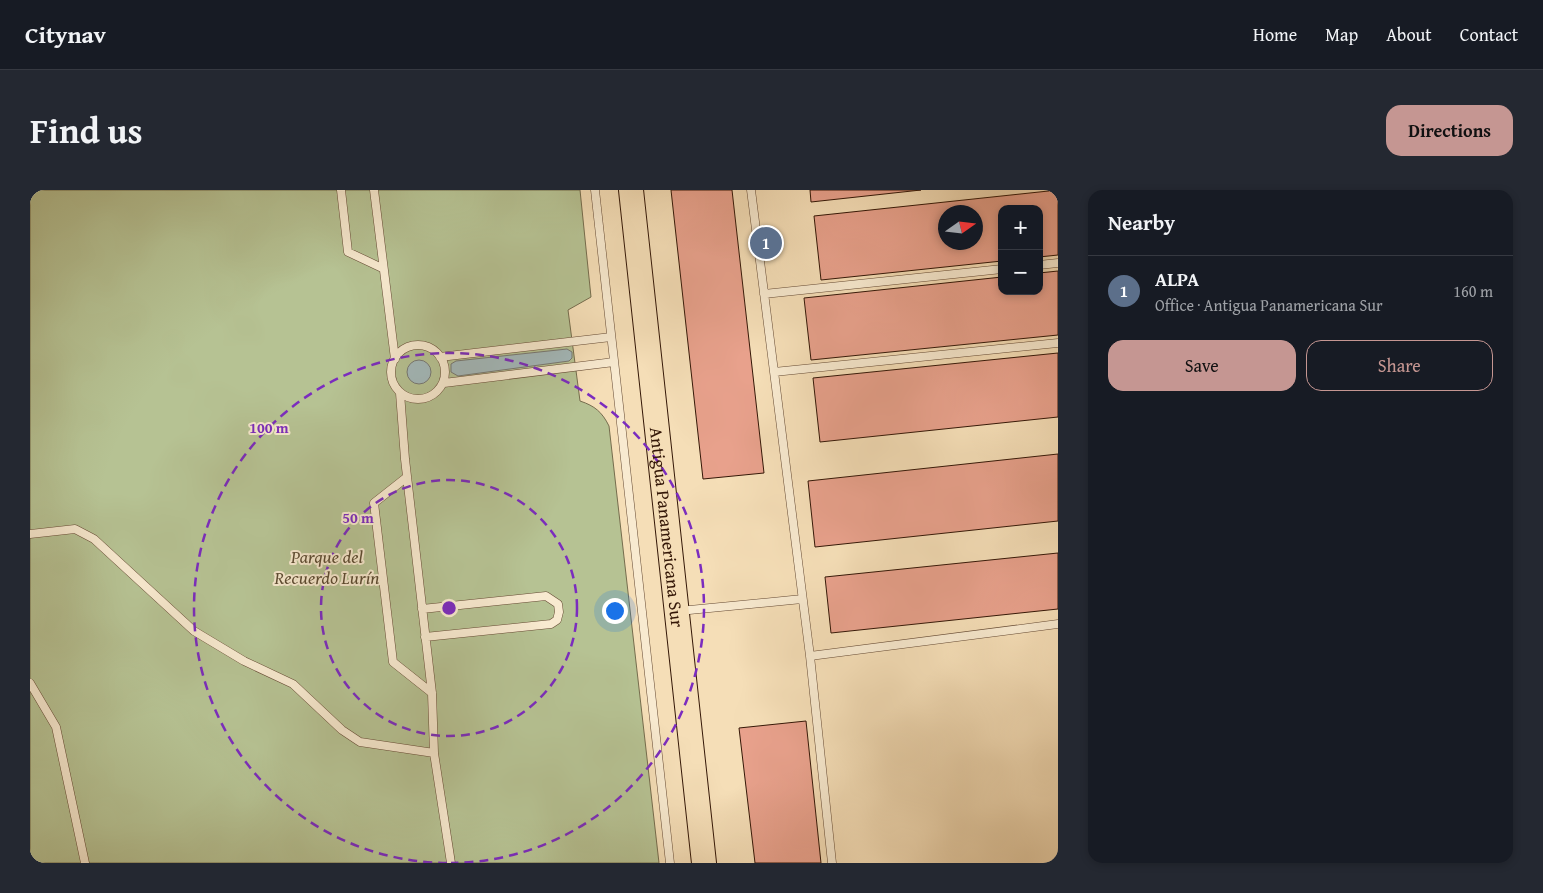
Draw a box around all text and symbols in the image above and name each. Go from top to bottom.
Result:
text: Citynav [25,17,106,52]
text: Home [1253,21,1297,48]
text: Map [1325,21,1358,48]
text: About [1386,21,1432,48]
text: Contact [1460,21,1518,48]
text: Find us [30,105,143,156]
button: Directions [1386,105,1513,156]
north arrow [938,205,983,250]
map controls [998,205,1043,295]
button: + [998,205,1043,250]
text: Nearby [1108,207,1175,238]
pin: 1 [750,224,782,262]
button: − [998,250,1043,295]
text: ALPA [1155,265,1199,293]
text: 1 [1120,279,1128,303]
text: 160 m [1453,279,1493,303]
text: Office · Antigua Panamericana Sur [1155,293,1382,317]
button: Save [1108,340,1296,391]
button: Share [1306,340,1493,391]
text: 100 m [249,417,289,438]
street label: Antigua Panamericana Sur [643,426,692,629]
text: 50 m [342,507,374,528]
park label: Parque del Recuerdo Lurín [274,543,379,591]
your location [602,598,628,624]
centre of rings [440,599,458,617]

